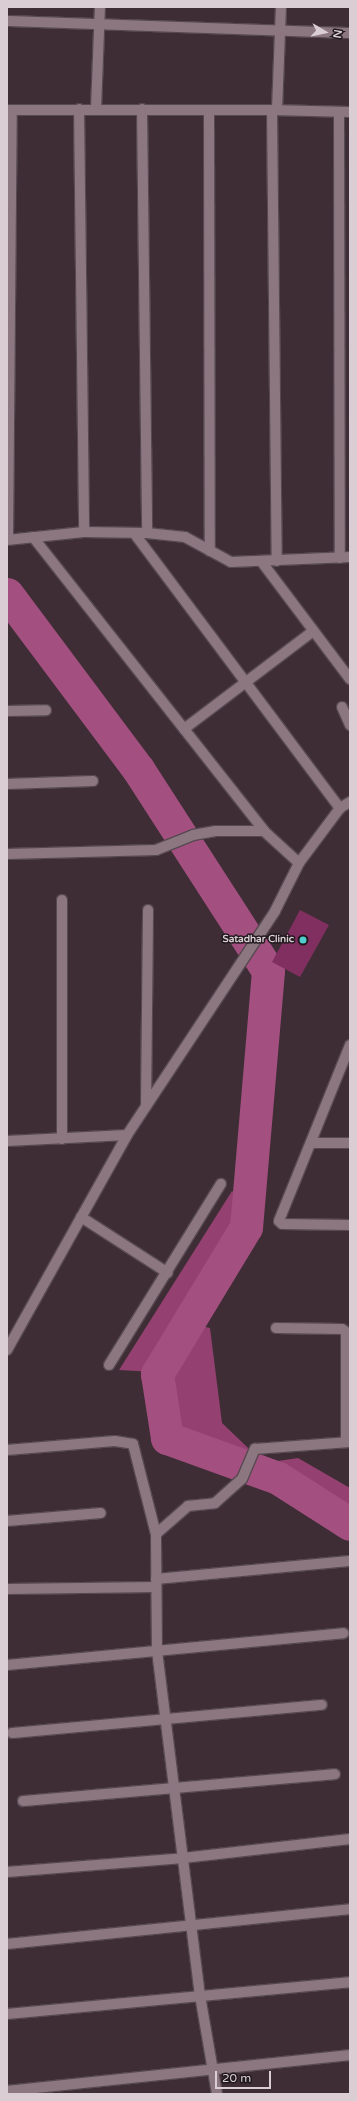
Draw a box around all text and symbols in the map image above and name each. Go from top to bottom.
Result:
north arrow [305,12,345,52]
text: N [330,29,344,39]
place label: Satadhar Clinic [223,934,294,946]
marker: Satadhar Clinic [297,934,309,946]
scale bar [217,2063,273,2089]
text: 20 m [222,2071,251,2085]

